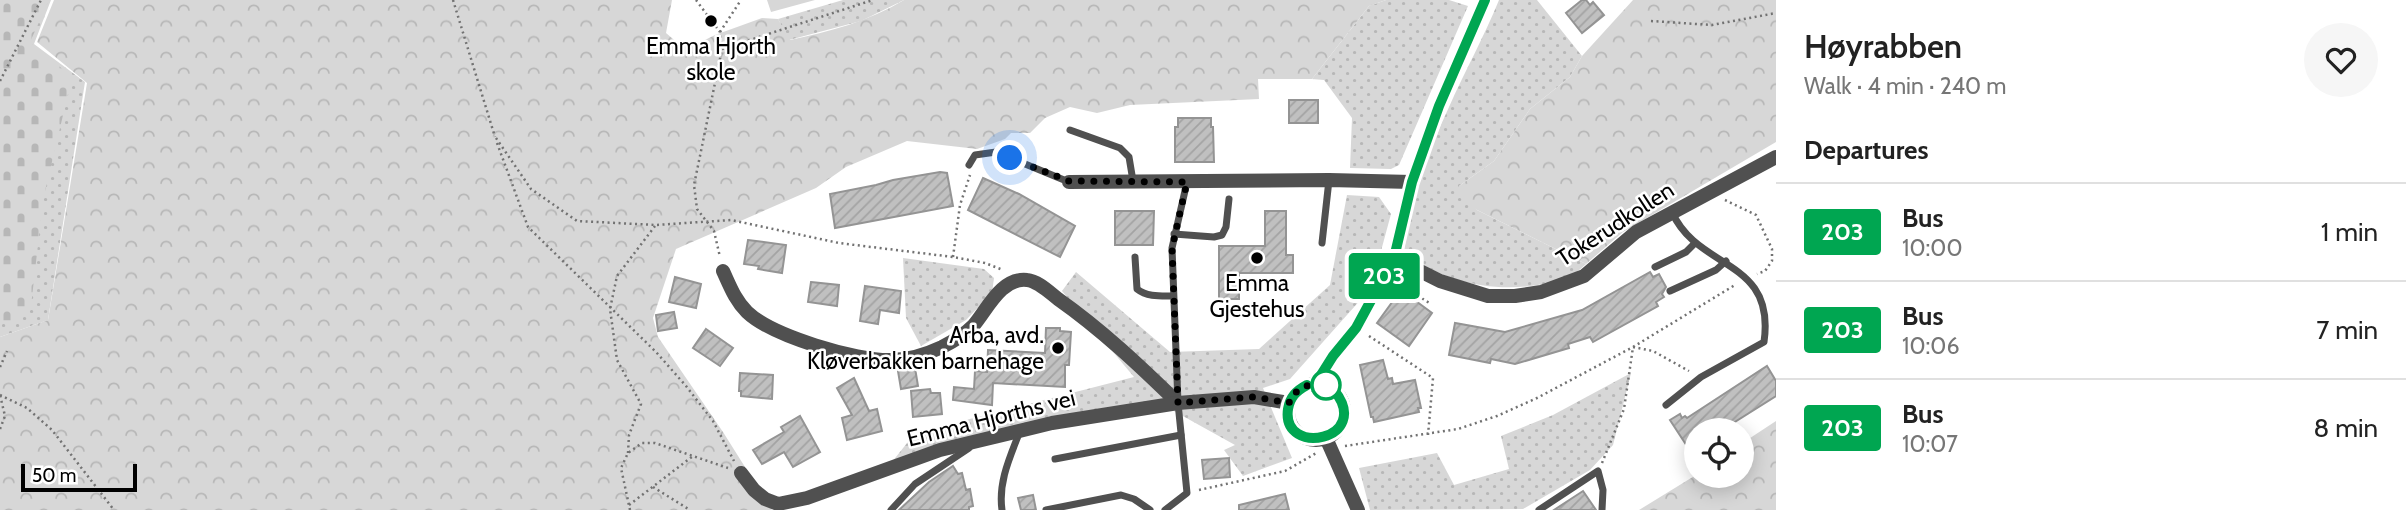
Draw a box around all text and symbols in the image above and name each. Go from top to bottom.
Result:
marker: Emma Hjorth skole [703,13,719,29]
button: heart [2304,23,2378,97]
text: Høyrabben [1804,26,1962,66]
place label: Emma Hjorth skole [646,32,776,86]
text: Walk · 4 min · 240 m [1804,72,2006,100]
text: Departures [1804,134,1928,166]
your location [992,140,1027,175]
street label: Tokerudkollen [1551,176,1679,272]
text: Bus [1902,202,1943,234]
text: 1 min [2321,216,2378,248]
text: 203 [1821,217,1864,246]
text: 10:00 [1902,234,1962,262]
marker: Emma Gjestehus [1249,250,1265,266]
line badge: 203 [1344,253,1424,299]
text: 203 [1363,261,1405,290]
place label: Emma Gjestehus [1210,269,1304,323]
text: Bus [1902,300,1943,332]
text: 7 min [2316,314,2378,346]
text: 203 [1821,315,1864,344]
place label: Arba, avd. Kløverbakken barnehage [807,321,1044,375]
text: 10:06 [1902,332,1959,360]
marker: Arba, avd. Kløverbakken barnehage [1050,340,1066,356]
unlabelled marker [1311,370,1341,400]
street label: Emma Hjorths vei [904,384,1078,452]
text: Bus [1902,398,1943,430]
text: 8 min [2314,412,2378,444]
text: 203 [1821,413,1864,442]
map controls [1684,418,1754,488]
button: locate [1684,418,1754,488]
text: 10:07 [1902,430,1958,458]
scale bar [21,461,136,493]
text: 50 m [32,464,76,487]

